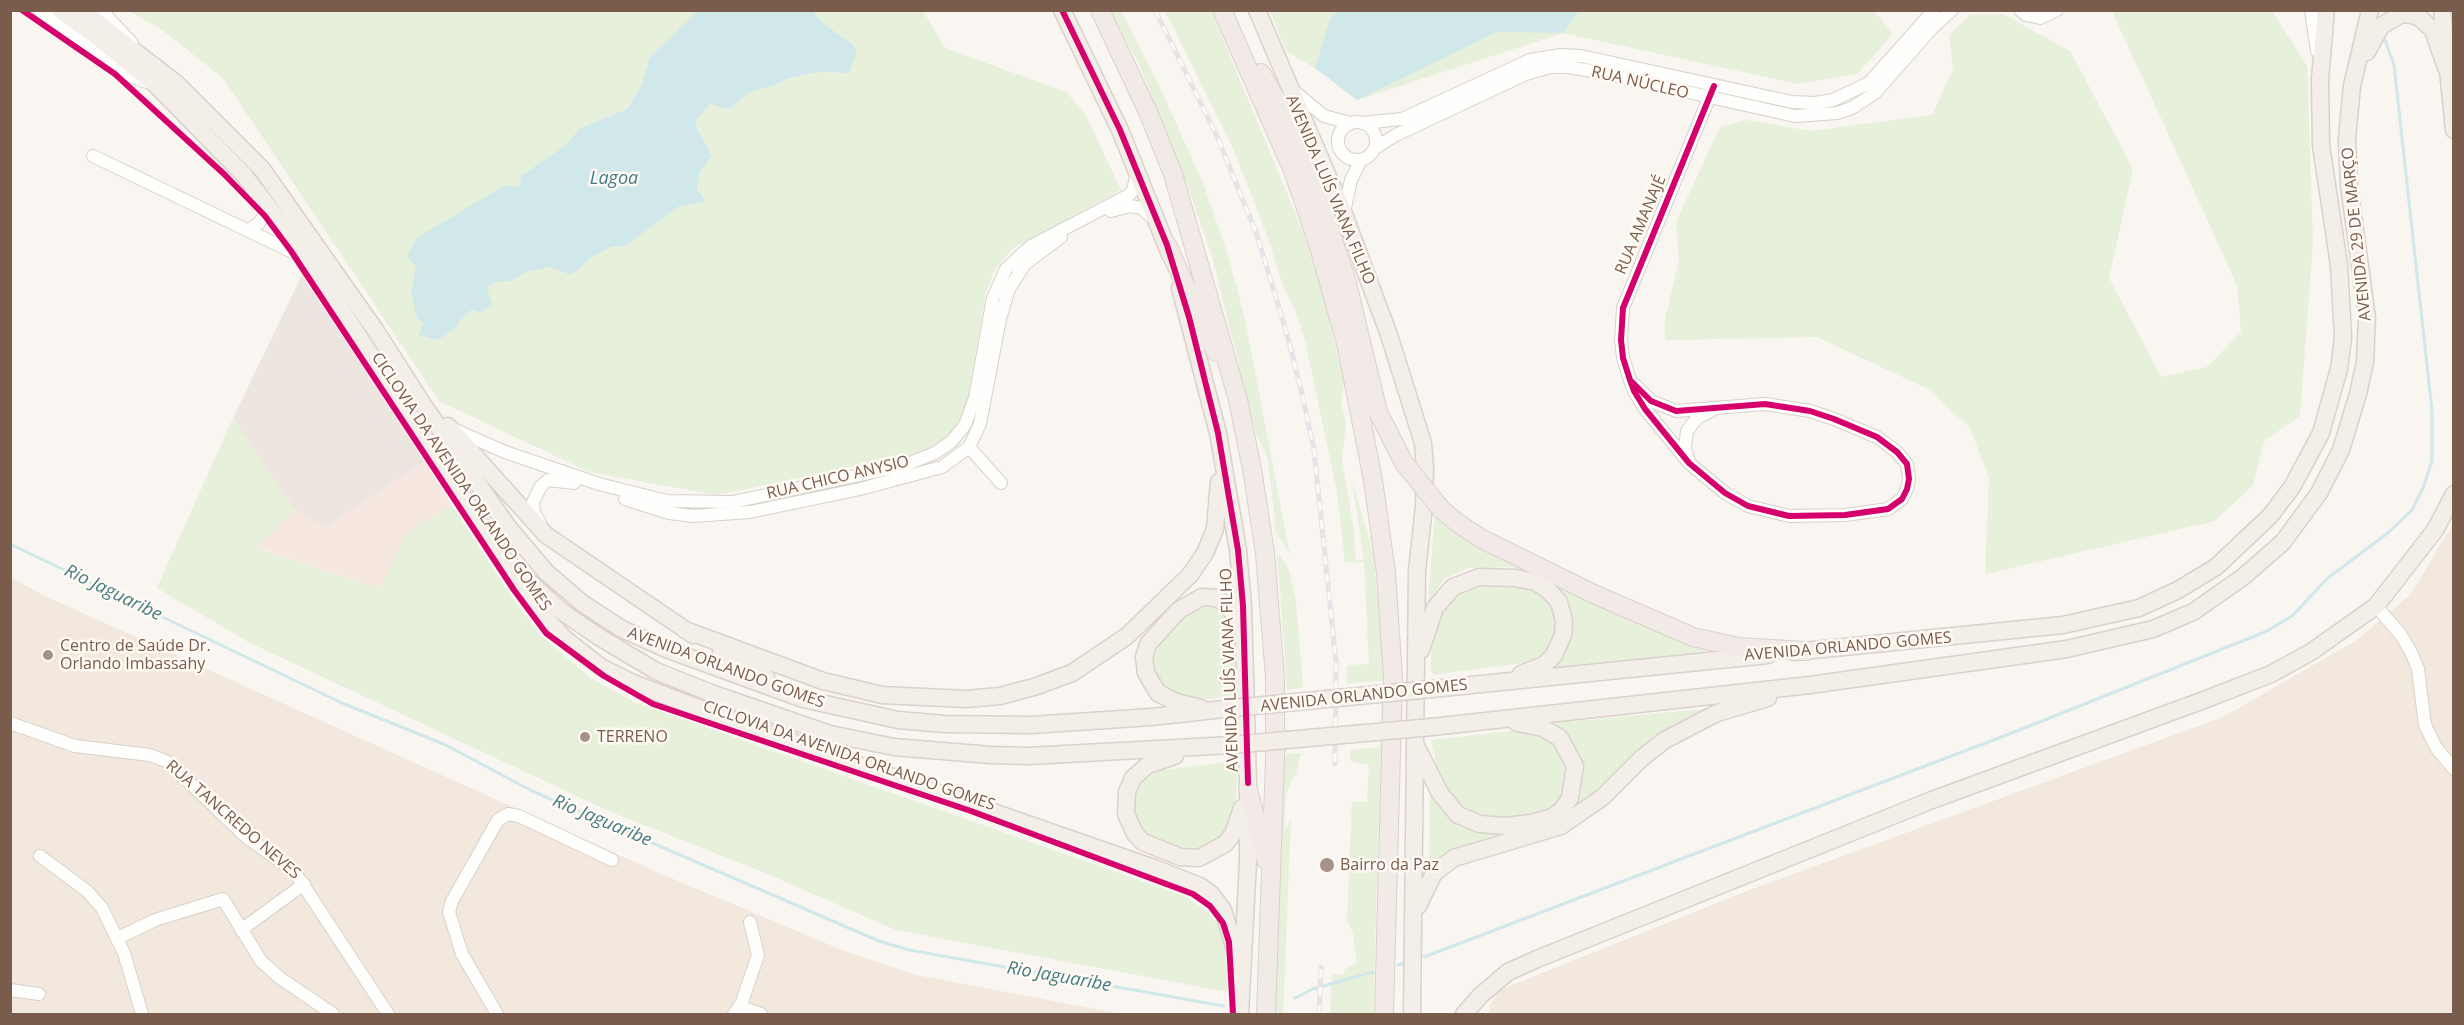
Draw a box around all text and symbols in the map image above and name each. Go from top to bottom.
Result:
street label: RUA NÚCLEO [1589,62,1691,104]
street label: AVENIDA LUÍS VIANA FILHO [1281,92,1379,288]
street label: AVENIDA 29 DE MARÇO [2338,146,2376,322]
water label: Lagoa [590,168,638,190]
street label: RUA AMANAJÉ [1611,173,1671,277]
street label: CICLOVIA DA AVENIDA ORLANDO GOMES [367,349,555,615]
street label: RUA CHICO ANYSIO [765,452,911,504]
water label: Rio Jaguaribe [61,560,165,626]
street label: AVENIDA LUÍS VIANA FILHO [1217,568,1243,772]
street label: AVENIDA ORLANDO GOMES [625,623,827,713]
street label: AVENIDA ORLANDO GOMES [1743,628,1953,666]
place label: Centro de Saúde Dr. Orlando Imbassahy [60,636,211,674]
marker: Centro de Saúde Dr. Orlando Imbassahy [41,648,55,662]
street label: AVENIDA ORLANDO GOMES [1260,676,1468,716]
street label: CICLOVIA DA AVENIDA ORLANDO GOMES [700,697,998,815]
place label: TERRENO [597,727,668,747]
marker: TERRENO [578,730,592,744]
street label: RUA TANCREDO NEVES [162,756,304,884]
water label: Rio Jaguaribe [549,790,655,852]
place label: Bairro da Paz [1340,855,1439,875]
marker: Bairro da Paz [1318,856,1336,874]
water label: Rio Jaguaribe [1005,957,1113,997]

